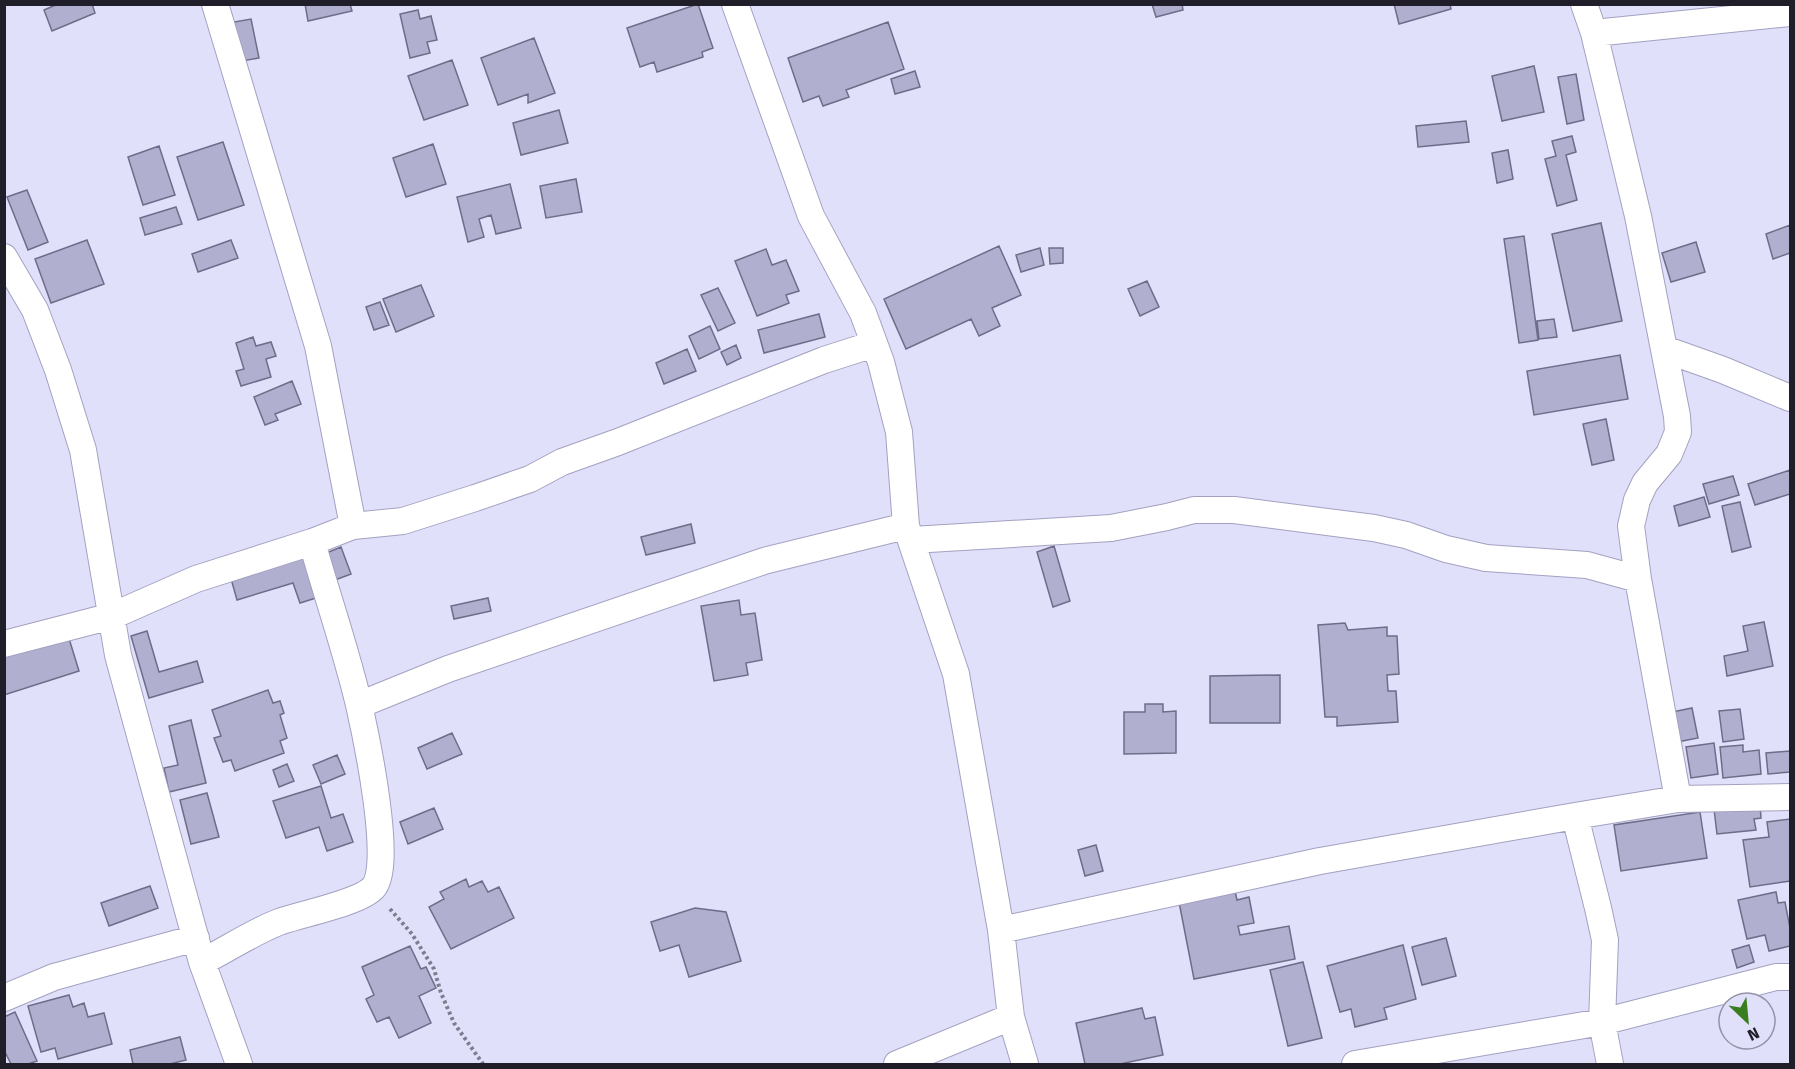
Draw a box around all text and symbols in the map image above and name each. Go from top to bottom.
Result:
north arrow [1717,991,1777,1051]
text: N [1744,1023,1762,1045]

